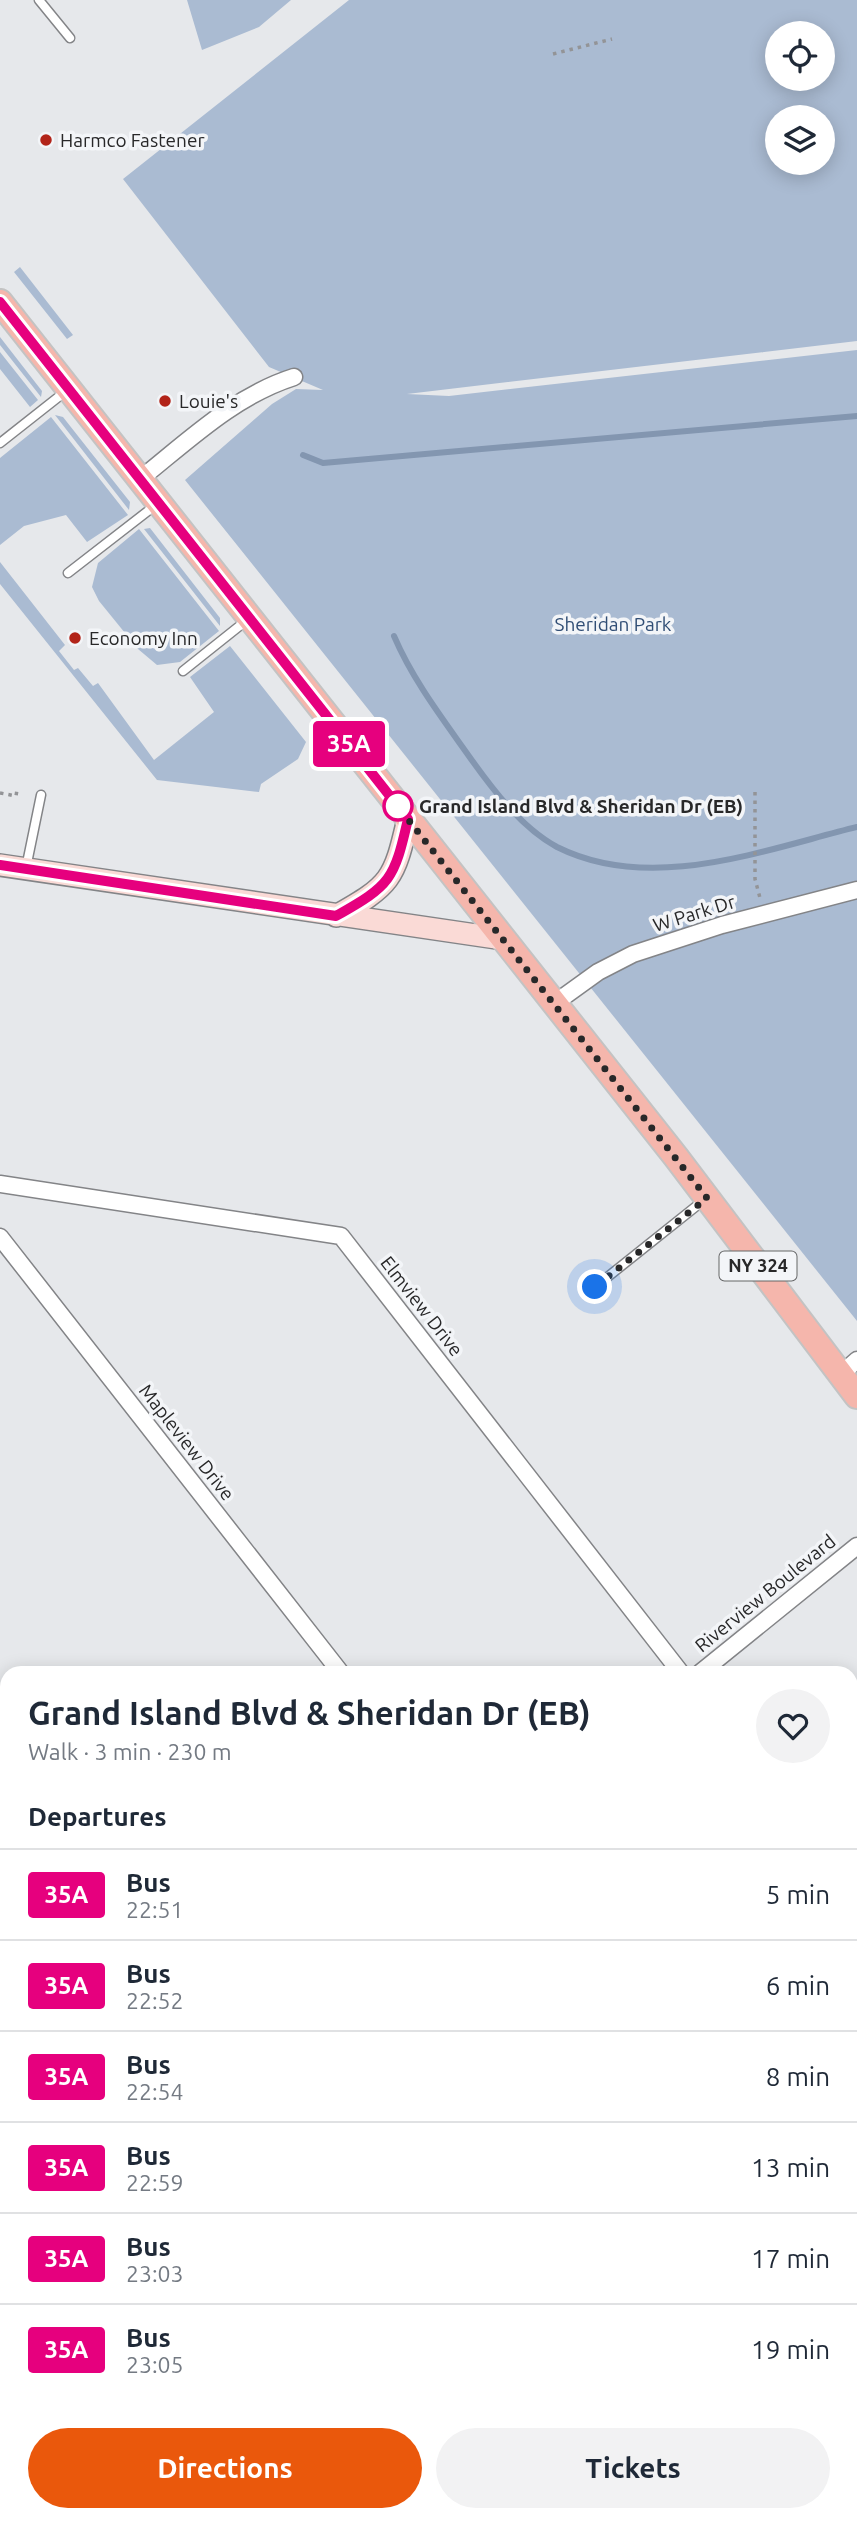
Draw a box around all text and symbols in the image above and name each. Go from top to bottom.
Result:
map controls [765,21,835,175]
button: locate [765,21,835,91]
button: layers [765,105,835,175]
place label: Harmco Fastener [60,129,205,151]
marker: Harmco Fastener [38,132,54,148]
place label: Louie's [179,390,238,412]
marker: Louie's [157,393,173,409]
park label: Sheridan Park [555,613,672,635]
place label: Economy Inn [89,627,198,649]
marker: Economy Inn [67,630,83,646]
line badge: 35A [309,721,389,767]
text: 35A [327,730,371,757]
marker: Grand Island Blvd & Sheridan Dr (EB) [383,791,413,821]
place label: Grand Island Blvd & Sheridan Dr (EB) [419,795,743,817]
street label: W Park Dr [650,890,738,936]
street label: Elmview Drive [376,1252,468,1360]
road number: NY 324 [720,1252,796,1280]
your location [577,1269,612,1304]
street label: Mapleview Drive [135,1380,239,1504]
street label: Riverview Boulevard [690,1530,840,1656]
button: heart [756,1689,830,1763]
text: Grand Island Blvd & Sheridan Dr (EB) [28,1694,591,1731]
text: Walk · 3 min · 230 m [28,1739,232,1764]
text: Departures [28,1802,166,1831]
text: Bus [126,1868,171,1897]
text: 5 min [766,1880,830,1909]
text: 35A [45,1881,88,1908]
text: 22:51 [126,1897,184,1922]
text: Bus [126,1959,171,1988]
text: 6 min [766,1971,830,2000]
text: 35A [45,1972,88,1999]
text: 22:52 [126,1988,184,2013]
text: Bus [126,2050,171,2079]
text: 8 min [766,2062,830,2091]
text: 35A [45,2063,88,2090]
text: 22:54 [126,2079,184,2104]
text: Bus [126,2141,171,2170]
text: 13 min [751,2153,830,2182]
text: 35A [45,2154,88,2181]
text: 22:59 [126,2170,184,2195]
text: Bus [126,2232,171,2261]
text: 17 min [751,2244,830,2273]
text: 35A [45,2245,88,2272]
text: 23:03 [126,2261,184,2286]
text: Bus [126,2323,171,2352]
text: 19 min [751,2335,830,2364]
text: 35A [45,2336,88,2363]
text: 23:05 [126,2352,184,2377]
button: Directions [28,2428,422,2508]
button: Tickets [436,2428,830,2508]

